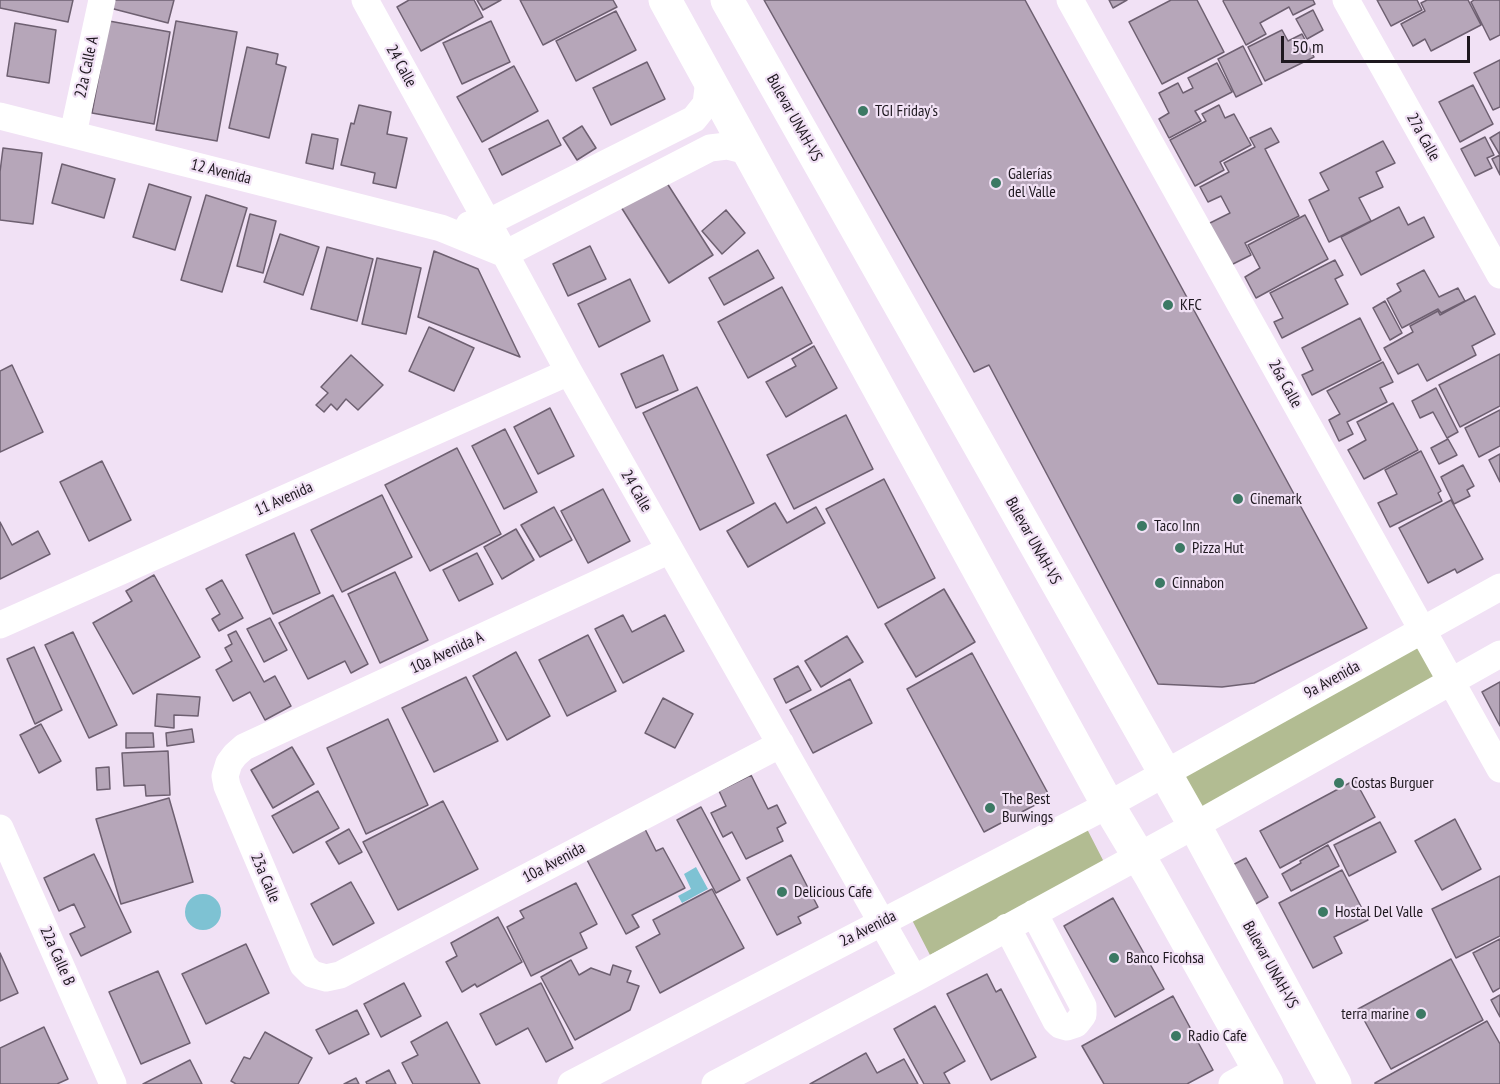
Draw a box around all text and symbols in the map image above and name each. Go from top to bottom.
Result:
scale bar [1284,24,1473,62]
street label: 22a Calle A [71,34,103,100]
text: 50 m [1292,35,1324,58]
street label: 24 Calle [382,42,420,90]
street label: Bulevar UNAH-VS [762,71,826,165]
place label: TGI Friday's [875,101,938,121]
marker: TGI Friday's [856,104,870,118]
street label: 27a Calle [1402,110,1444,164]
street label: 12 Avenida [189,155,253,189]
place label: Galerías del Valle [1008,164,1056,202]
marker: Galerías del Valle [989,176,1003,190]
place label: KFC [1180,295,1202,315]
marker: KFC [1161,298,1175,312]
street label: 26a Calle [1264,357,1306,411]
street label: 24 Calle [616,467,656,515]
street label: 11 Avenida [252,478,316,520]
place label: Cinemark [1250,489,1302,509]
marker: Cinemark [1231,492,1245,506]
street label: Bulevar UNAH-VS [1001,494,1065,588]
place label: Taco Inn [1154,516,1200,536]
marker: Taco Inn [1135,519,1149,533]
place label: Pizza Hut [1192,538,1244,558]
marker: Pizza Hut [1173,541,1187,555]
place label: Cinnabon [1172,573,1224,593]
marker: Cinnabon [1153,576,1167,590]
street label: 10a Avenida A [407,628,487,678]
street label: 9a Avenida [1301,657,1363,703]
place label: Costas Burguer [1351,773,1434,793]
marker: Costas Burguer [1332,776,1346,790]
place label: The Best Burwings [1002,789,1053,827]
marker: The Best Burwings [983,801,997,815]
street label: 10a Avenida [520,839,588,887]
street label: 23a Calle [246,850,284,906]
place label: Delicious Cafe [794,882,872,902]
marker: Delicious Cafe [775,885,789,899]
place label: Hostal Del Valle [1335,902,1423,922]
marker: Hostal Del Valle [1316,905,1330,919]
street label: 2a Avenida [837,907,899,951]
street label: Bulevar UNAH-VS [1238,918,1302,1012]
street label: 22a Calle B [35,923,79,989]
place label: Banco Ficohsa [1126,948,1204,968]
marker: Banco Ficohsa [1107,951,1121,965]
place label: terra marine [1341,1004,1409,1024]
marker: terra marine [1414,1007,1428,1021]
place label: Radio Cafe [1188,1026,1247,1046]
marker: Radio Cafe [1169,1029,1183,1043]

